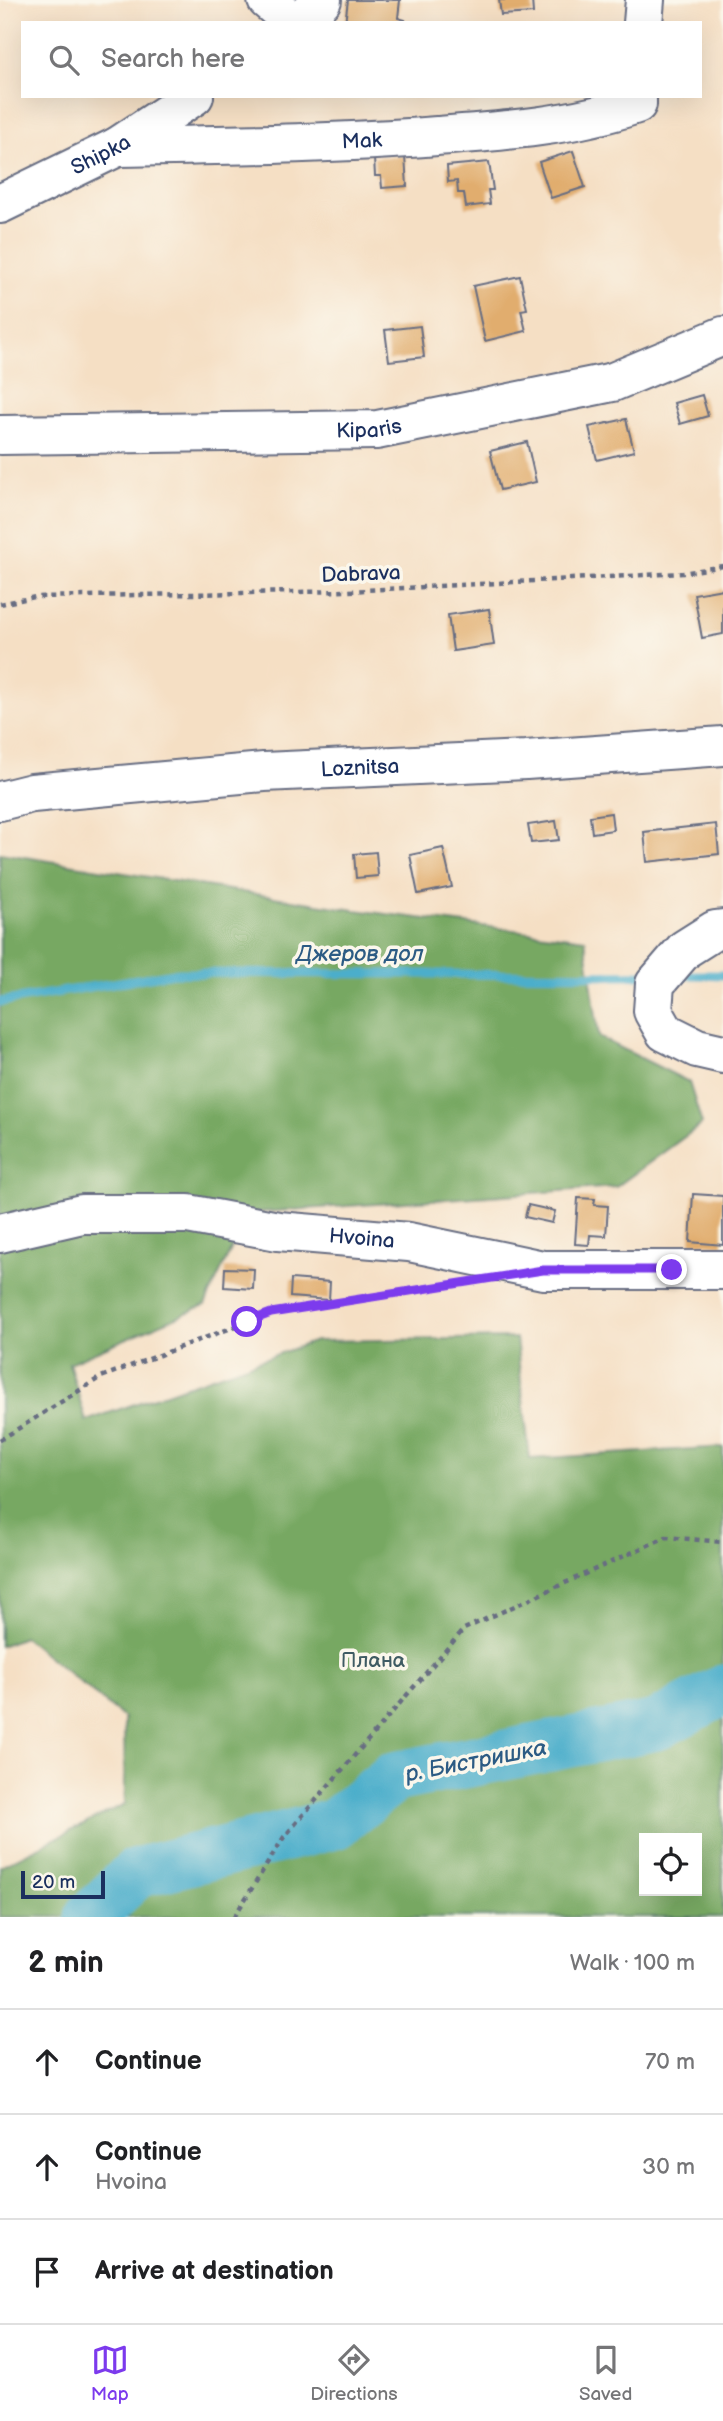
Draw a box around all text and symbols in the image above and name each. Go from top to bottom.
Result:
search box [21,21,702,98]
icon: search [45,41,83,79]
text: Search here [101,44,245,75]
street label: Mak [341,127,383,154]
street label: Shipka [67,129,135,180]
street label: Kiparis [336,413,404,443]
street label: Dabrava [321,560,401,588]
street label: Loznitsa [320,753,400,782]
water label: Джеров дол [294,940,424,968]
street label: Hvoina [328,1223,396,1253]
route end [656,1254,687,1285]
route start [231,1306,262,1337]
park label: Плана [341,1648,406,1673]
water label: р. Бистришка [402,1734,549,1789]
map controls [639,1833,702,1896]
button: locate [639,1833,702,1896]
scale bar [21,1868,105,1900]
text: 20 m [32,1871,75,1894]
text: 2 min [28,1945,104,1981]
text: Walk · 100 m [570,1949,695,1977]
icon: ahead [28,2043,66,2081]
text: Continue [95,2046,202,2077]
text: 70 m [645,2048,695,2076]
text: Continue [95,2137,202,2168]
icon: ahead [28,2148,66,2186]
text: 30 m [642,2153,695,2181]
text: Hvoina [95,2168,167,2196]
icon: arrive [28,2253,66,2291]
text: Arrive at destination [95,2256,334,2287]
tab: Map [91,2341,129,2406]
tab: Directions [310,2341,398,2406]
tab: Saved [579,2341,632,2406]

